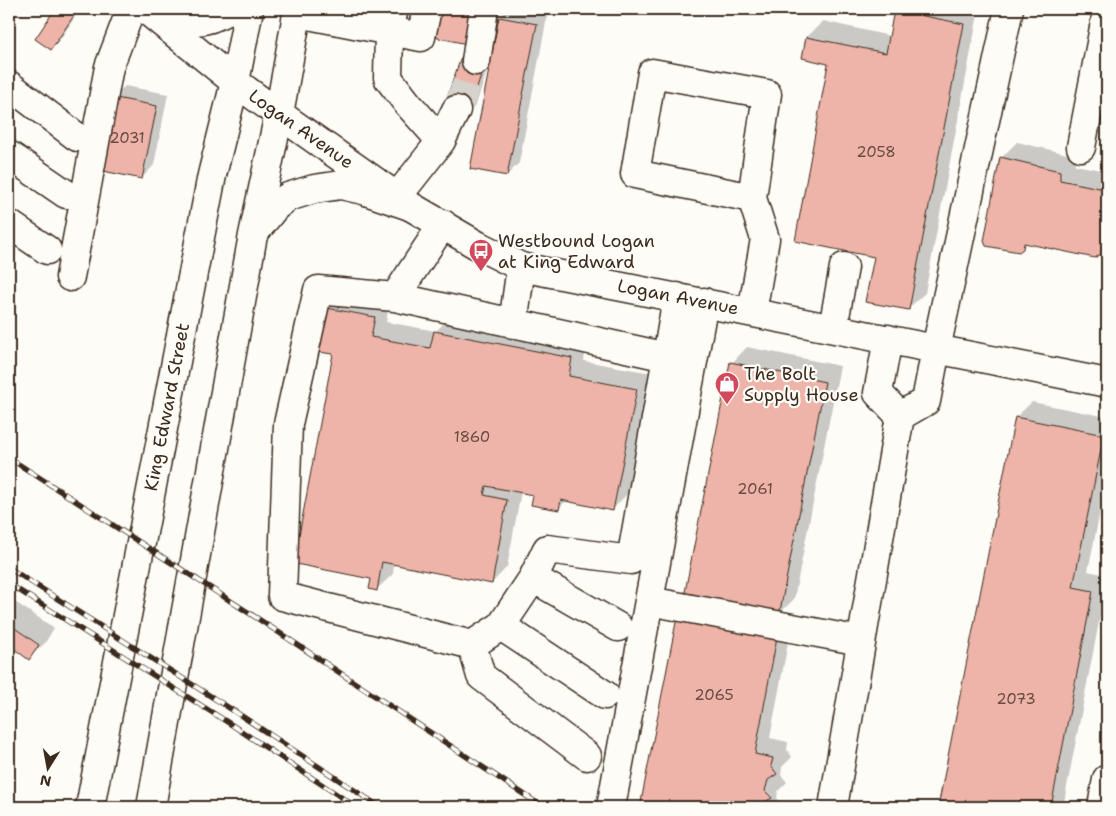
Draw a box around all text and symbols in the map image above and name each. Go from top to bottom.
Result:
street label: Logan Avenue [244,84,358,174]
house number: 2031 [109,128,145,148]
house number: 2058 [856,142,896,162]
place label: Westbound Logan at King Edward [498,229,655,274]
bus stop icon: Westbound Logan at King Edward [468,238,494,272]
street label: Logan Avenue [615,273,741,321]
street label: King Edward Street [139,321,195,493]
place label: The Bolt Supply House [744,362,859,407]
shop icon: The Bolt Supply House [714,371,740,405]
house number: 1860 [454,427,490,447]
house number: 2061 [737,479,773,499]
house number: 2065 [694,685,734,705]
house number: 2073 [996,689,1036,709]
north arrow [22,744,72,794]
text: N [38,771,53,791]

